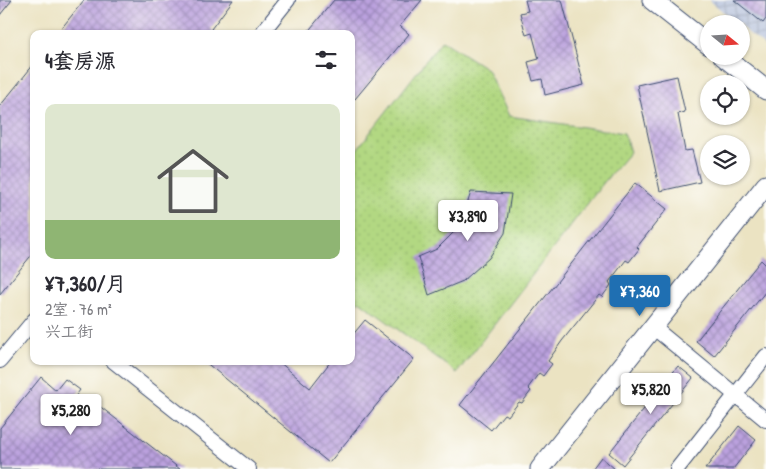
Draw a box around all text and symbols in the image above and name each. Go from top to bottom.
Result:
north arrow [700,15,750,65]
map controls [700,15,750,185]
text: 4套房源 [45,46,116,75]
icon: filters [312,46,340,74]
button: locate [700,75,750,125]
button: layers [700,135,750,185]
icon: home [148,136,238,226]
pin: ¥3,890 [427,200,509,242]
text: ¥3,890 [449,205,487,227]
text: ¥7,360/月 [45,269,126,298]
pin: ¥7,360 [599,274,681,317]
text: ¥7,360 [620,280,660,302]
text: 2室 · 76 m² [45,298,112,320]
text: 兴工街 [45,320,93,342]
pin: ¥5,820 [610,372,692,415]
text: ¥5,820 [631,378,671,400]
pin: ¥5,280 [30,394,112,436]
text: ¥5,280 [51,399,91,421]

